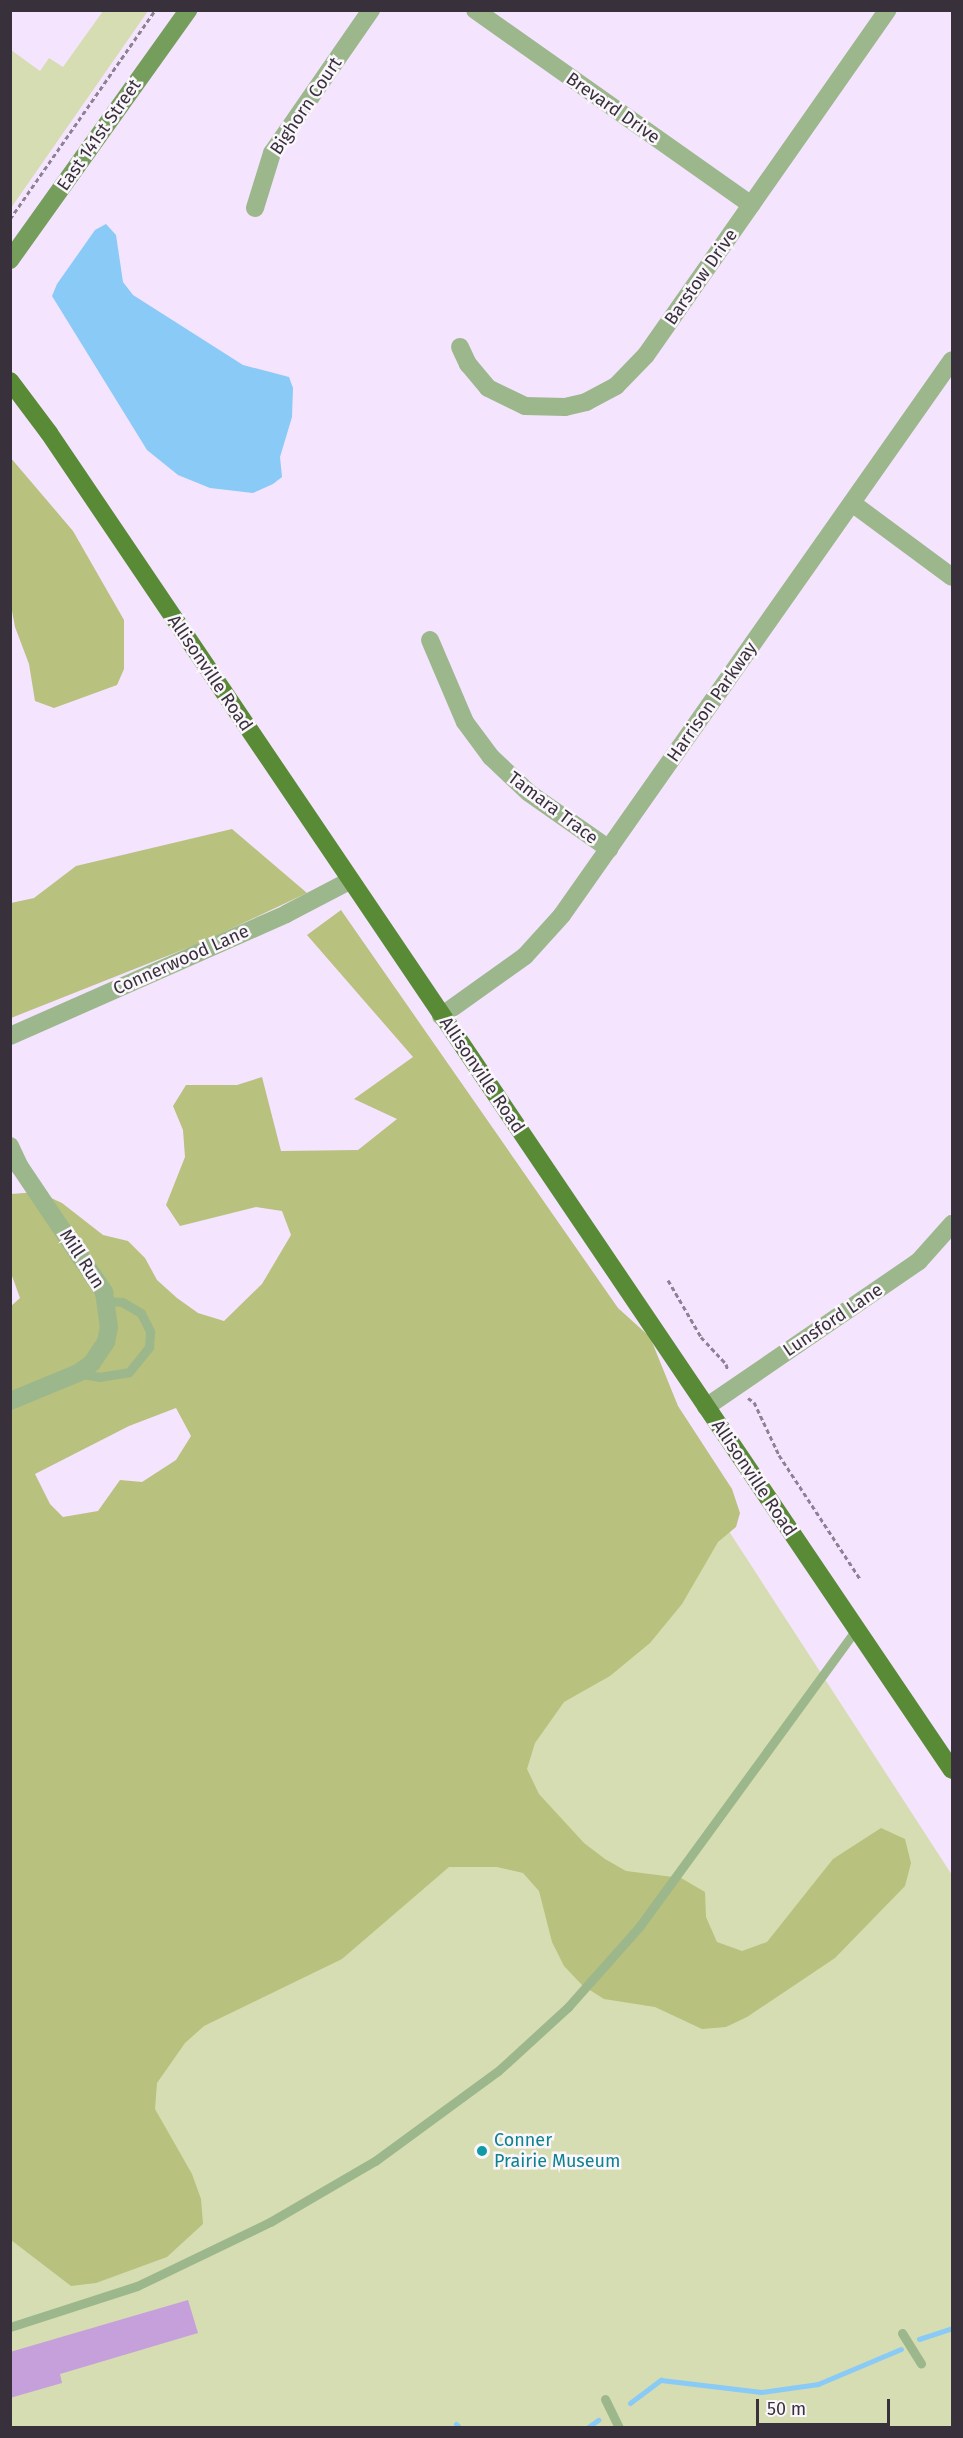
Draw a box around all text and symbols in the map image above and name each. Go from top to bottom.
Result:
street label: Bighorn Court [265,53,347,159]
street label: Brevard Drive [562,68,664,148]
street label: East 141st Street [52,75,146,195]
street label: Barstow Drive [660,225,742,329]
street label: Allisonville Road [163,611,257,735]
street label: Harrison Parkway [663,638,761,766]
street label: Tamara Trace [504,767,602,849]
street label: Connerwood Lane [110,920,252,1000]
street label: Allisonville Road [435,1013,529,1137]
street label: Mill Run [55,1225,109,1293]
street label: Lunsford Lane [779,1279,887,1361]
street label: Allisonville Road [707,1416,801,1540]
place label: Conner Prairie Museum [494,2130,620,2172]
marker: Conner Prairie Museum [475,2144,489,2158]
scale bar [759,2387,892,2425]
text: 50 m [767,2398,806,2420]

